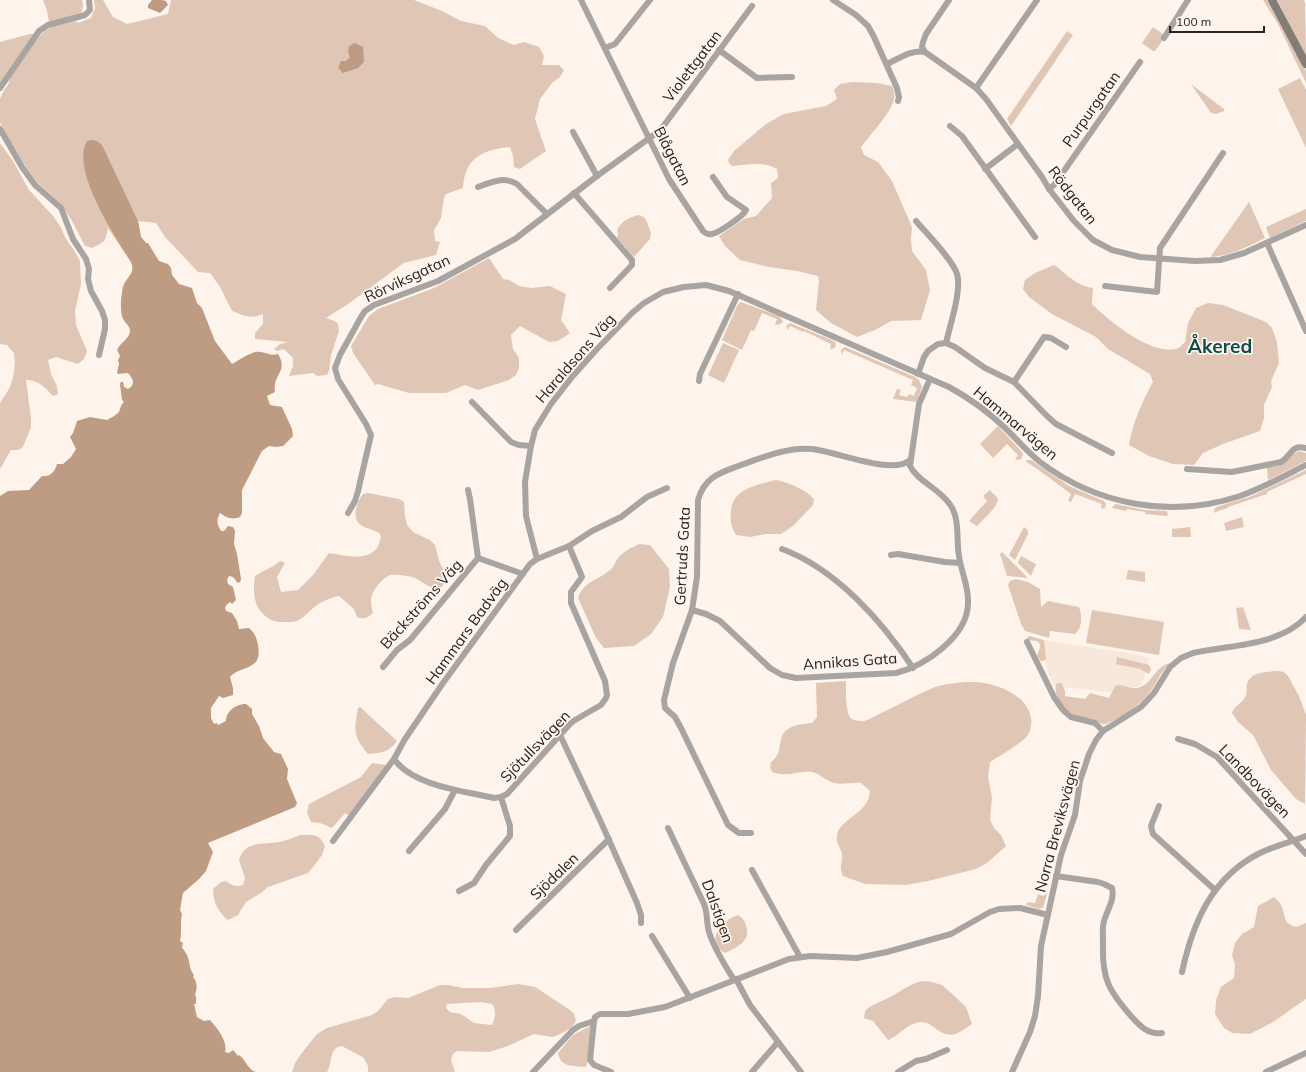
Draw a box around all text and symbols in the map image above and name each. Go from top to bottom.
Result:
scale bar [1170,8,1264,34]
text: 100 m [1176,14,1211,29]
street label: Violettgatan [659,26,725,106]
street label: Purpurgatan [1058,68,1124,150]
street label: Blågatan [650,123,696,189]
street label: Rödgatan [1044,162,1102,228]
street label: Rörviksgatan [361,250,453,306]
street label: Haraldsons Väg [531,309,619,407]
district label: Åkered [1188,334,1252,358]
street label: Hammarvägen [970,382,1062,464]
street label: Gertruds Gata [670,506,694,606]
street label: Bäckströms Väg [376,555,466,653]
street label: Hammars Badväg [421,574,511,688]
street label: Annikas Gata [802,648,898,674]
street label: Sjötullsvägen [496,706,574,786]
street label: Landbovägen [1215,740,1295,822]
street label: Norra Breviksvägen [1030,758,1084,894]
street label: Sjödalen [526,848,582,904]
street label: Dalstigen [698,877,738,945]

